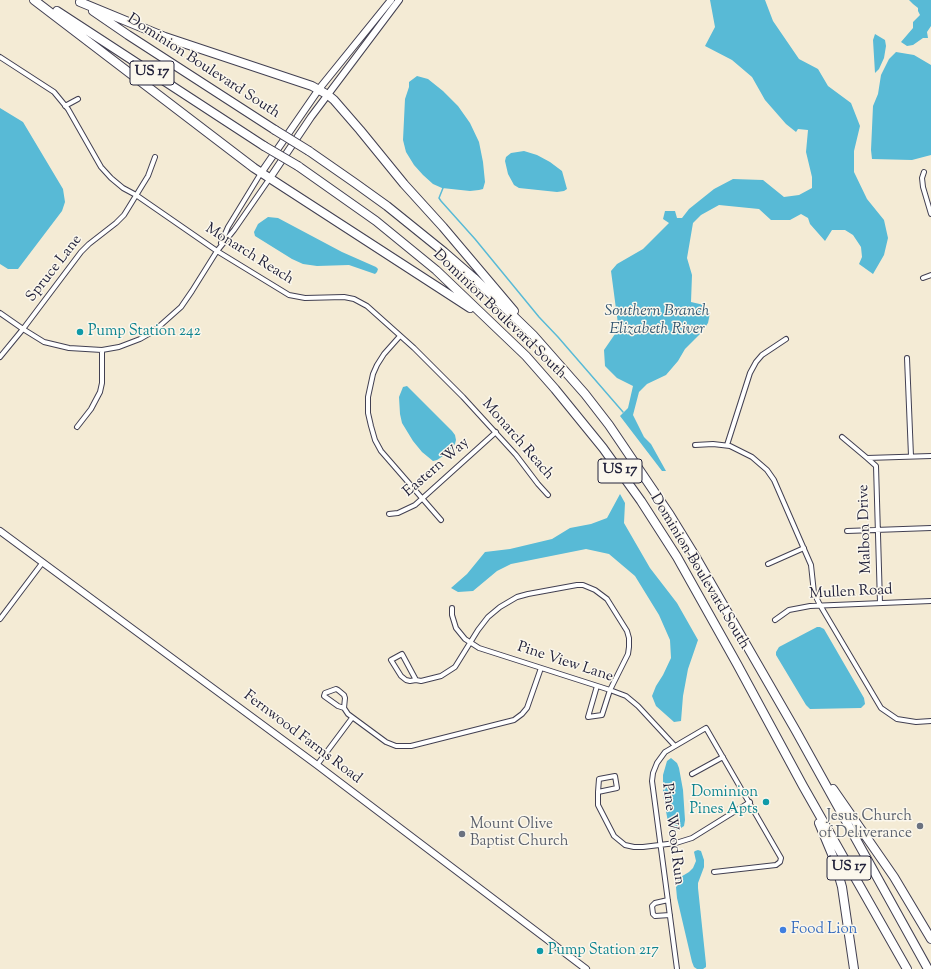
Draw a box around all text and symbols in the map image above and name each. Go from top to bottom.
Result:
street label: Dominion Boulevard South [123,11,283,123]
road number: US 17 [130,61,174,85]
street label: Monarch Reach [201,221,297,289]
street label: Spruce Lane [23,232,87,306]
street label: Dominion Boulevard South [428,246,570,384]
water label: Southern Branch Elizabeth River [605,302,709,340]
place label: Pump Station 242 [88,323,201,341]
marker: Pump Station 242 [75,327,85,337]
street label: Monarch Reach [477,396,557,484]
street label: Eastern Way [400,434,474,502]
road number: US 17 [598,459,642,483]
street label: Malbon Drive [855,484,877,574]
street label: Dominion Boulevard South [645,491,753,653]
street label: Mullen Road [809,582,893,604]
street label: Pine View Lane [515,639,615,687]
street label: Fernwood Farms Road [239,688,365,788]
street label: Pine Wood Run [657,782,687,886]
place label: Dominion Pines Apts [689,784,758,819]
marker: Dominion Pines Apts [761,797,771,807]
place label: Jesus Church of Deliverance [819,808,912,843]
place label: Mount Olive Baptist Church [470,816,569,851]
marker: Jesus Church of Deliverance [915,821,925,831]
marker: Mount Olive Baptist Church [457,829,467,839]
road number: US 17 [827,856,871,880]
place label: Food Lion [791,921,857,939]
marker: Food Lion [778,925,788,935]
place label: Pump Station 217 [548,942,659,960]
marker: Pump Station 217 [535,946,545,956]

